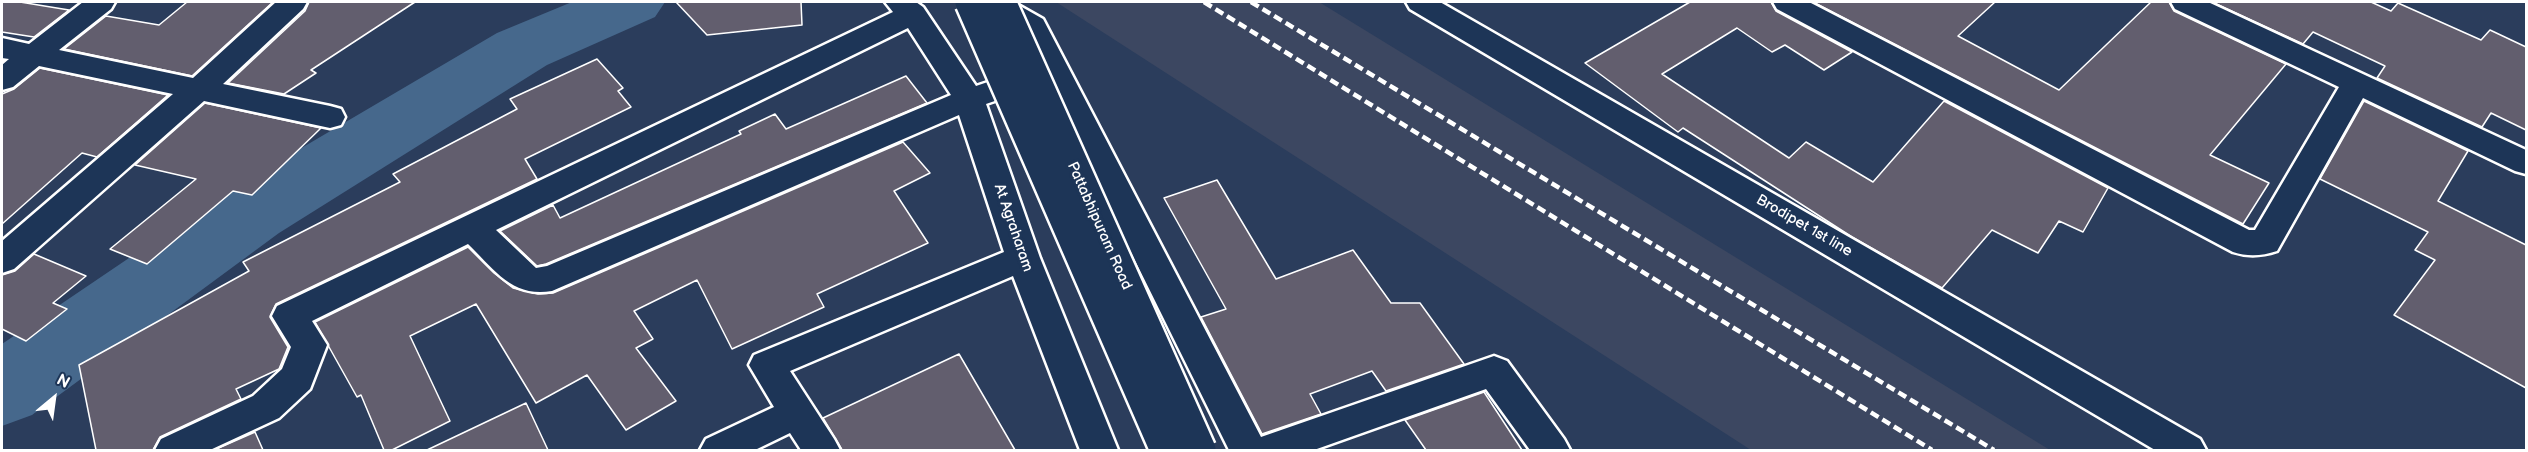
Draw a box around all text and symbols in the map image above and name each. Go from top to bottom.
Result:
street label: Pattabhipuram Road [1063,159,1135,293]
street label: At Agraharam [990,182,1036,274]
street label: Brodipet 1st line [1753,191,1855,261]
north arrow [24,368,84,428]
text: N [53,371,73,393]

